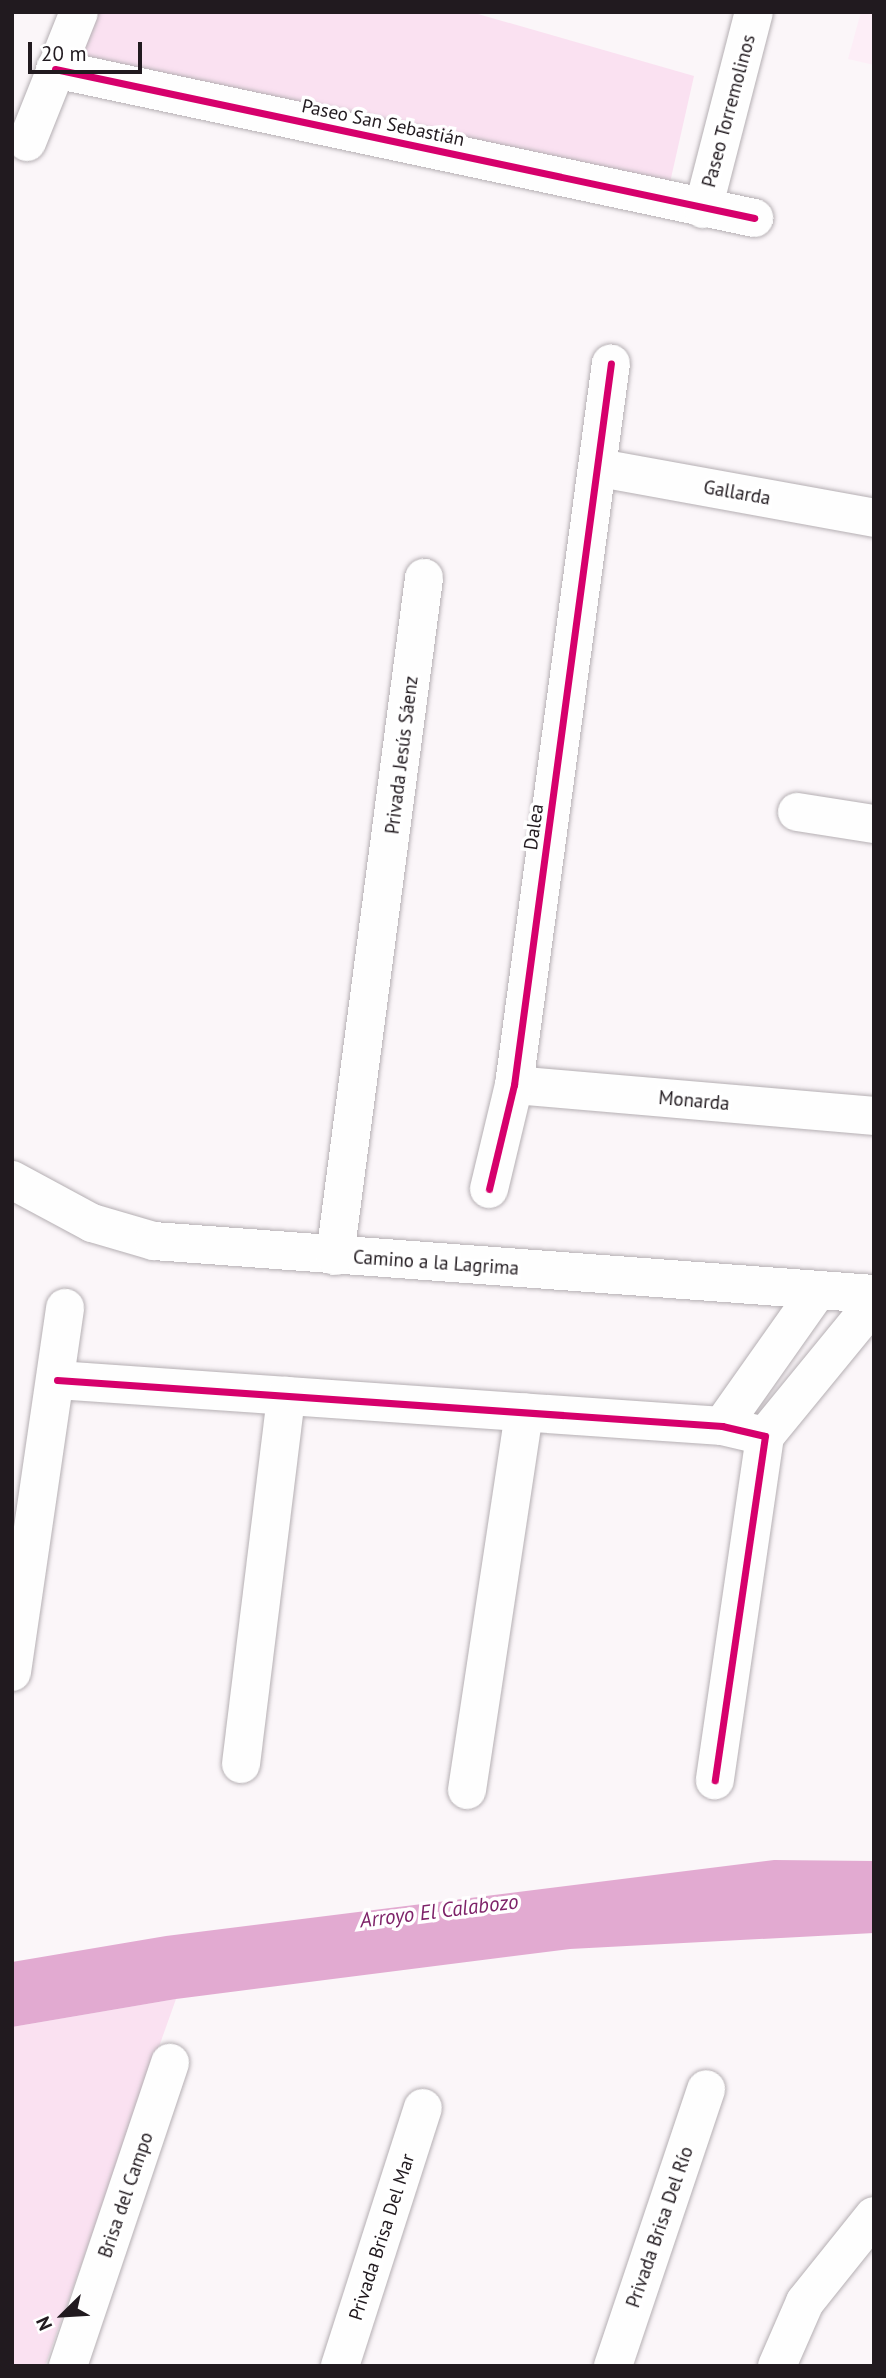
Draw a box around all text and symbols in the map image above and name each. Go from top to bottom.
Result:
scale bar [32,28,145,72]
street label: Paseo Torremolinos [698,32,760,190]
text: 20 m [41,40,87,67]
street label: Paseo San Sebastián [300,95,466,151]
street label: Gallarda [702,476,772,510]
street label: Privada Jesús Sáenz [381,675,423,835]
street label: Dalea [519,802,549,852]
street label: Monarda [658,1087,730,1115]
street label: Camino a la Lagrima [352,1246,520,1280]
water label: Arroyo El Calabozo [358,1889,520,1933]
street label: Brisa del Campo [94,2129,158,2261]
street label: Privada Brisa Del Río [622,2143,698,2311]
street label: Privada Brisa Del Mar [344,2151,420,2323]
north arrow [28,2280,98,2350]
text: N [30,2313,57,2334]

